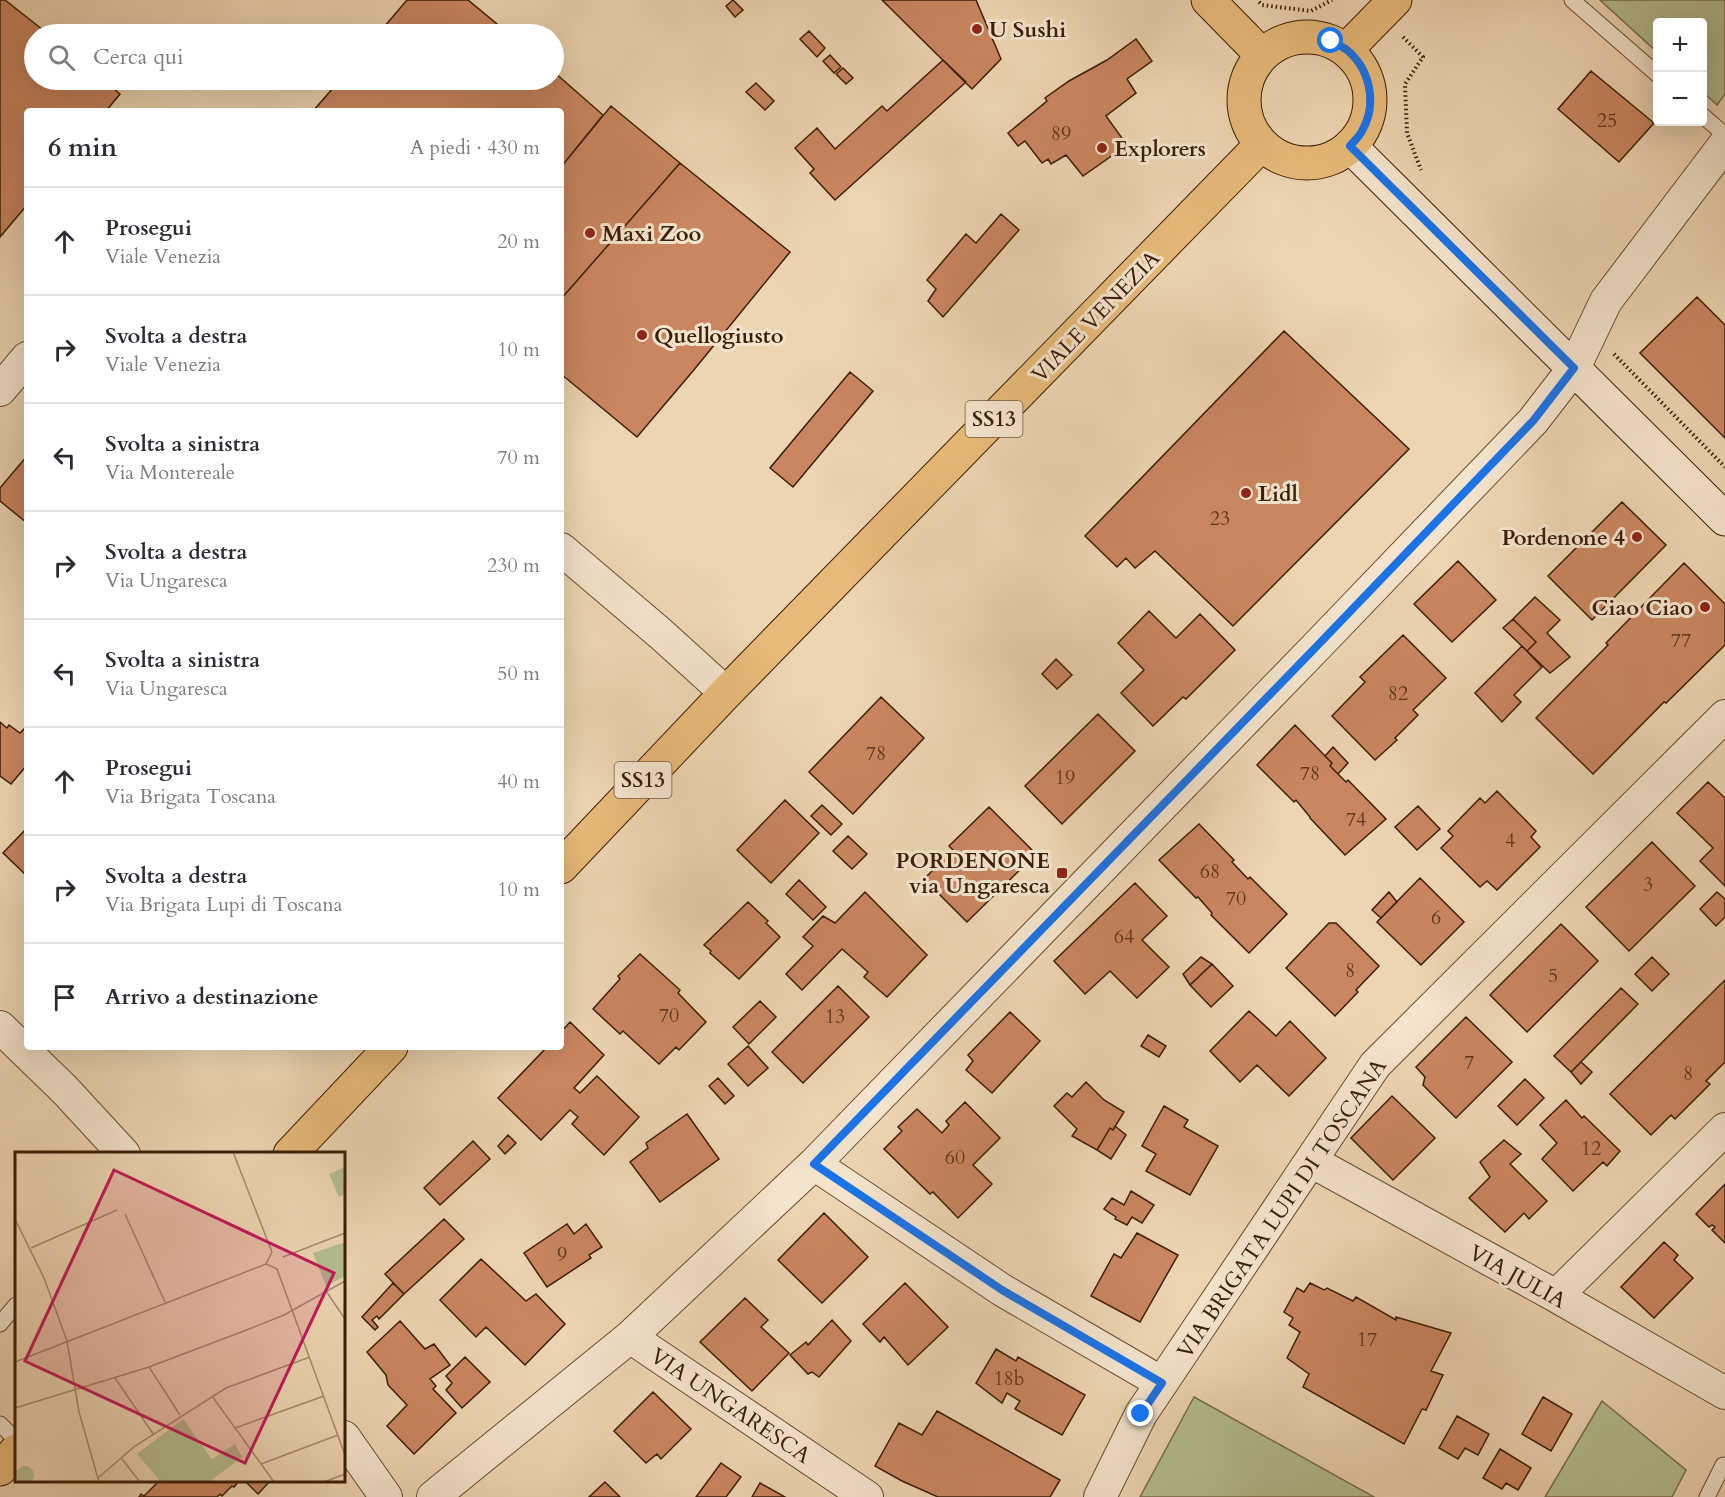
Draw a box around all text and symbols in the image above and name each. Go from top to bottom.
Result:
place label: U Sushi [989,15,1066,45]
map controls [1653,18,1707,126]
button: + [1653,18,1707,72]
marker: U Sushi [970,22,984,36]
search box [24,24,564,90]
route start [1317,27,1343,53]
icon: search [45,41,78,74]
text: Cerca qui [93,42,183,72]
button: − [1653,72,1707,126]
house number: 25 [1597,107,1617,134]
house number: 89 [1051,120,1071,147]
text: 6 min [48,130,117,165]
text: A piedi · 430 m [410,134,540,161]
place label: Explorers [1114,134,1206,164]
marker: Explorers [1095,141,1109,155]
text: Prosegui [105,213,192,243]
place label: Maxi Zoo [602,219,701,249]
icon: ahead [48,225,81,258]
marker: Maxi Zoo [583,226,597,240]
text: 20 m [497,228,540,255]
text: Viale Venezia [105,243,221,270]
street label: VIALE VENEZIA [1025,244,1167,389]
text: Svolta a destra [105,321,247,351]
place label: Quellogiusto [654,321,784,351]
marker: Quellogiusto [635,328,649,342]
icon: right [48,333,81,366]
text: 10 m [497,336,540,363]
text: Viale Venezia [105,351,221,378]
road number: SS13 [966,401,1022,437]
text: Svolta a sinistra [105,429,260,459]
icon: left [48,441,81,474]
text: 70 m [497,444,540,471]
text: Via Montereale [105,459,235,486]
place label: Lidl [1258,479,1298,509]
marker: Lidl [1239,486,1253,500]
house number: 23 [1210,505,1230,532]
place label: Pordenone 4 [1501,523,1625,553]
marker: Pordenone 4 [1630,530,1644,544]
text: Svolta a destra [105,537,247,567]
icon: right [48,549,81,582]
text: 230 m [487,552,540,579]
text: Via Ungaresca [105,567,228,594]
place label: Ciao Ciao [1591,593,1693,623]
marker: Ciao Ciao [1698,600,1712,614]
house number: 77 [1671,627,1691,654]
text: Svolta a sinistra [105,645,260,675]
icon: left [48,657,81,690]
text: 50 m [497,660,540,687]
text: Via Ungaresca [105,675,228,702]
house number: 82 [1388,680,1408,707]
house number: 78 [866,740,886,767]
text: Prosegui [105,753,192,783]
house number: 78 [1300,760,1320,787]
road number: SS13 [614,762,672,798]
house number: 19 [1055,764,1075,791]
icon: ahead [48,765,81,798]
text: 40 m [497,768,540,795]
text: Via Brigata Toscana [105,783,276,810]
house number: 74 [1346,806,1366,833]
house number: 4 [1505,827,1515,854]
place label: PORDENONE via Ungaresca [895,846,1050,901]
house number: 68 [1200,858,1220,885]
text: Svolta a destra [105,861,247,891]
marker: PORDENONE via Ungaresca [1055,866,1069,880]
house number: 3 [1643,871,1653,898]
icon: right [48,873,81,906]
text: 10 m [497,876,540,903]
house number: 70 [1226,885,1246,912]
text: Via Brigata Lupi di Toscana [105,891,342,918]
house number: 6 [1431,904,1441,931]
house number: 64 [1114,923,1134,950]
house number: 8 [1345,957,1355,984]
house number: 5 [1548,962,1558,989]
icon: arrive [48,981,81,1014]
text: Arrivo a destinazione [105,982,318,1012]
house number: 70 [659,1002,679,1029]
house number: 13 [825,1003,845,1030]
house number: 7 [1464,1049,1474,1076]
street label: VIA BRIGATA LUPI DI TOSCANA [1170,1052,1394,1364]
house number: 8 [1683,1060,1693,1087]
house number: 12 [1581,1135,1601,1162]
house number: 60 [945,1144,965,1171]
inset map [15,1152,345,1482]
street label: VIA JULIA [1463,1238,1572,1316]
house number: 9 [557,1241,567,1268]
house number: 17 [1357,1326,1377,1353]
street label: VIA UNGARESCA [644,1341,817,1471]
house number: 18b [993,1365,1025,1392]
route end [1127,1400,1153,1426]

